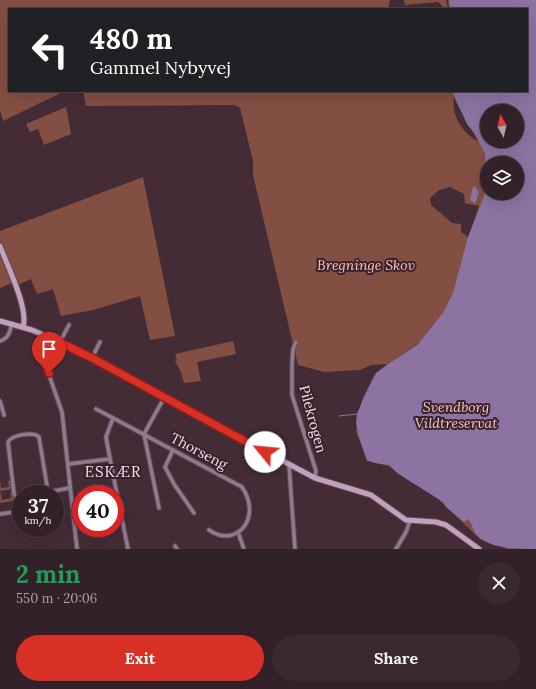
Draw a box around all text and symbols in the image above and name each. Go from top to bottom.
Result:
text: 480 m [90,21,172,57]
icon: left [24,24,76,76]
text: Gammel Nybyvej [90,56,231,79]
north arrow [480,104,524,148]
map controls [480,104,524,200]
button: layers [480,156,524,200]
park label: Bregninge Skov [317,256,415,274]
pin [32,332,66,373]
icon: arrive [38,338,60,360]
street label: Pilekrogen [295,383,331,455]
park label: Svendborg Vildtreservat [415,398,498,432]
street label: Thorseng [167,429,231,474]
position arrow [244,431,286,473]
district label: ESKÆR [85,462,141,481]
speed limit sign: 40 [72,485,124,537]
text: 37 [28,493,48,518]
text: km/h [24,514,52,527]
text: 2 min [16,559,80,590]
button: close [478,562,520,604]
text: 550 m · 20:06 [16,590,97,607]
button: Exit [16,635,264,681]
button: Share [272,635,520,681]

